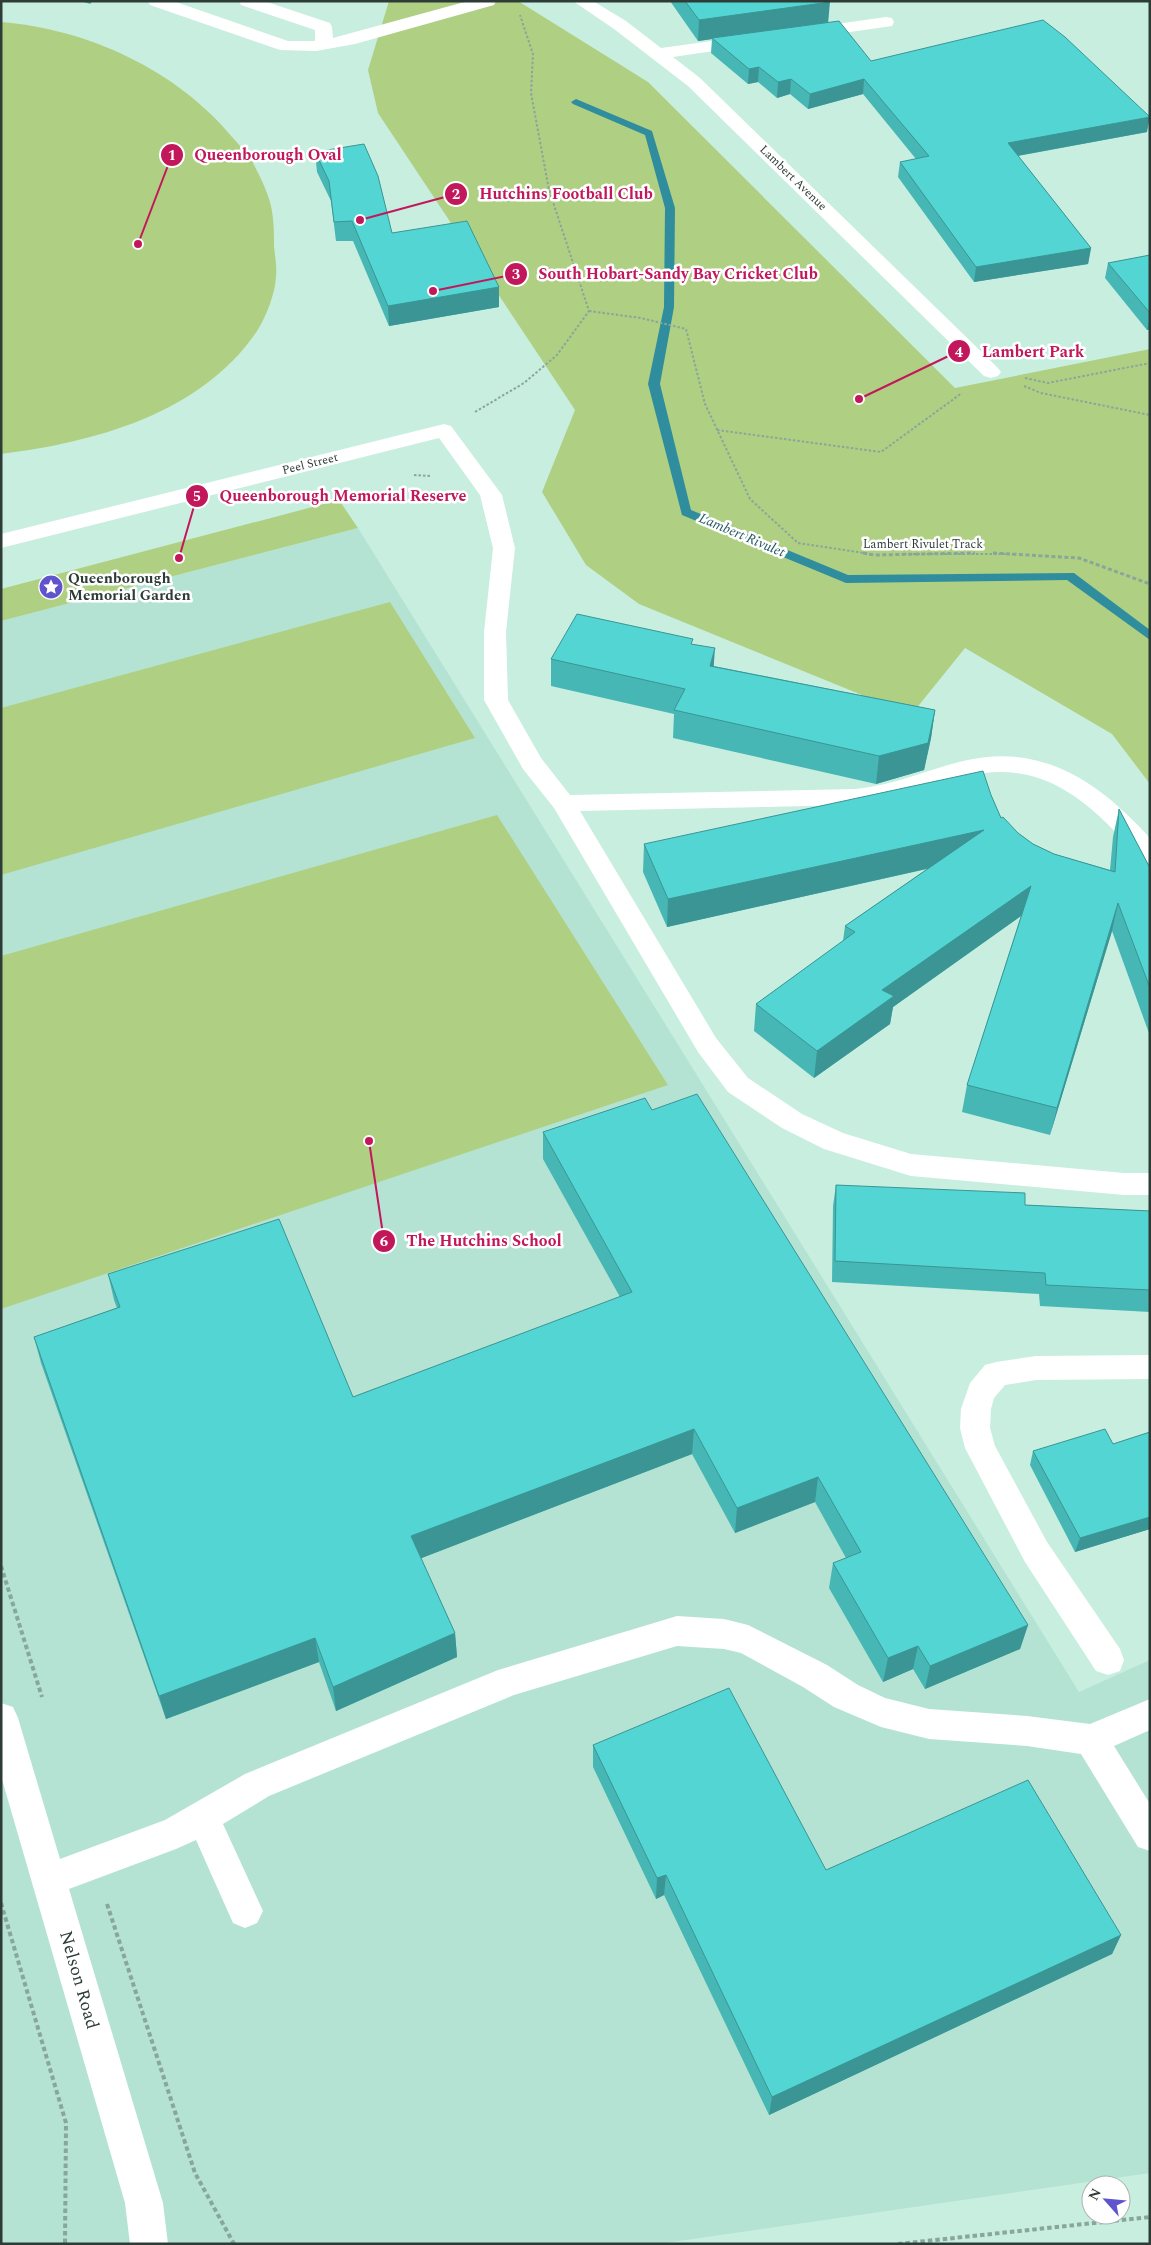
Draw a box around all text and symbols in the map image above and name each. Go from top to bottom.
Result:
callout: Queenborough Oval [160,139,352,170]
street label: Lambert Avenue [755,141,831,215]
text: Queenborough Oval [194,143,342,167]
text: 1 [168,144,176,167]
callout: Hutchins Football Club [444,178,662,209]
text: Hutchins Football Club [479,182,653,206]
text: 2 [452,183,460,206]
callout: South Hobart-Sandy Bay Cricket Club [503,258,828,289]
text: South Hobart-Sandy Bay Cricket Club [538,262,818,286]
text: 3 [512,263,520,286]
callout: Lambert Park [947,336,1095,367]
text: Lambert Park [982,340,1085,364]
text: 4 [955,341,964,364]
street label: Peel Street [280,448,340,480]
callout: Queenborough Memorial Reserve [184,480,476,511]
text: Queenborough Memorial Reserve [220,484,466,508]
text: 5 [193,485,201,508]
water label: Lambert Rivulet [696,507,789,563]
street label: Lambert Rivulet Track [863,535,983,554]
place label: Queenborough Memorial Garden [68,567,191,607]
place icon: Queenborough Memorial Garden [38,574,64,600]
callout: The Hutchins School [371,1225,572,1256]
text: The Hutchins School [406,1229,562,1253]
text: 6 [380,1230,388,1253]
street label: Nelson Road [52,1928,106,2032]
north arrow [1081,2175,1131,2225]
text: N [1083,2184,1107,2204]

